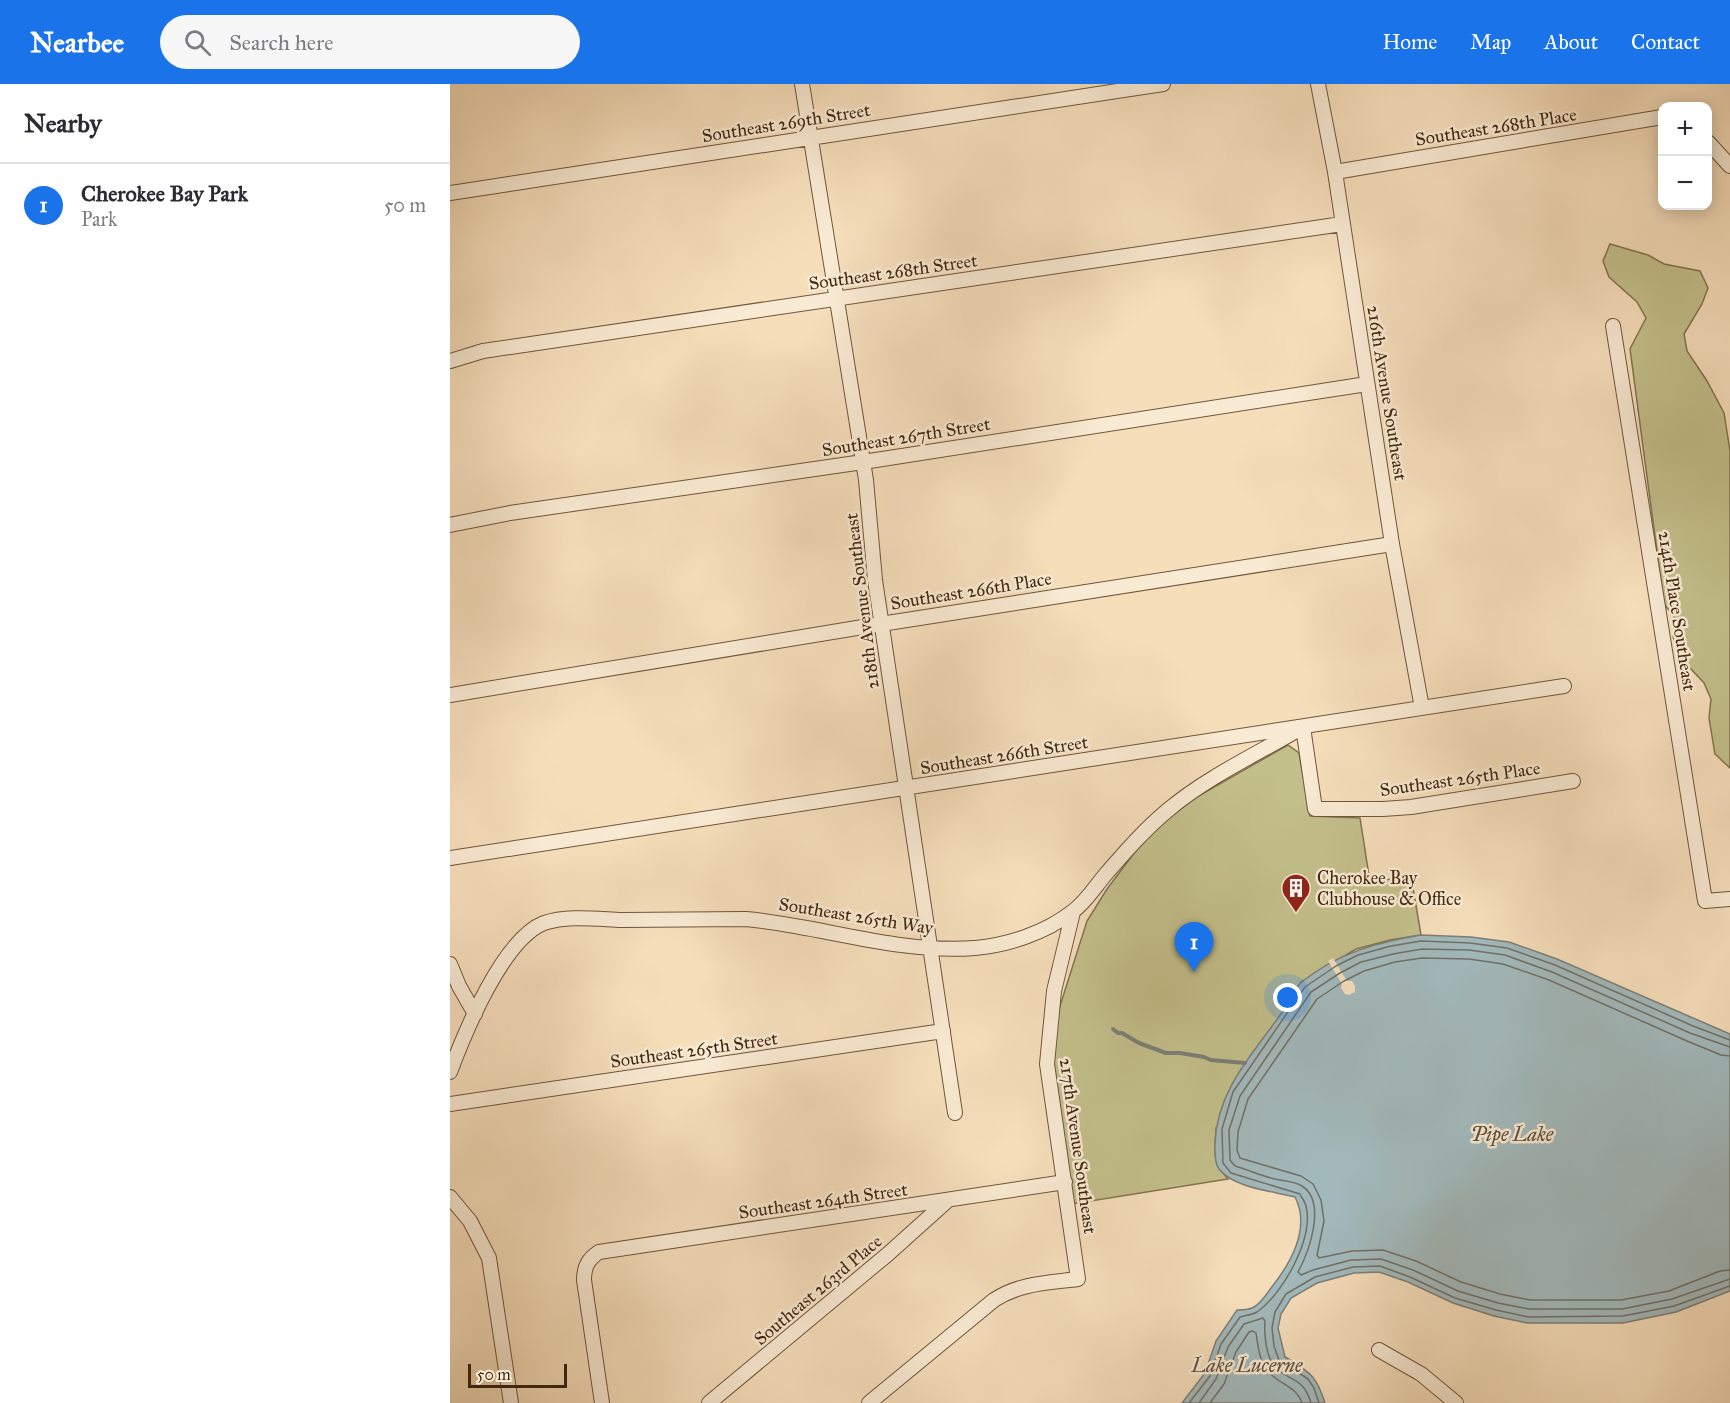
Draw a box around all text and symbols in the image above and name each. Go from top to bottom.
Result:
search box [160,15,580,69]
text: Nearbee [30,25,124,60]
icon: search [181,26,214,59]
text: Search here [229,29,333,56]
text: Home [1382,29,1437,55]
text: Map [1470,29,1511,55]
text: About [1544,29,1598,55]
text: Contact [1631,29,1700,55]
street label: Southeast 269th Street [700,99,872,147]
map controls [1658,102,1712,210]
button: + [1658,102,1712,156]
street label: Southeast 268th Place [1414,103,1578,151]
text: Nearby [24,107,102,139]
button: − [1658,156,1712,210]
text: Cherokee Bay Park [81,180,248,207]
text: 1 [40,193,47,217]
text: 50 m [384,193,426,217]
text: Park [81,207,117,231]
street label: Southeast 268th Street [807,249,979,295]
street label: 216th Avenue Southeast [1362,304,1412,483]
street label: Southeast 267th Street [820,413,992,461]
street label: 218th Avenue Southeast [840,511,884,690]
street label: 214th Place Southeast [1654,530,1701,693]
street label: Southeast 266th Place [889,567,1053,615]
street label: Southeast 266th Street [918,731,1090,779]
street label: Southeast 265th Place [1378,757,1542,801]
place label: Cherokee Bay Clubhouse & Office [1317,867,1461,910]
building icon: Cherokee Bay Clubhouse & Office [1280,872,1312,914]
street label: Southeast 265th Way [777,893,935,939]
pin: 1 [1174,922,1214,972]
your location [1273,983,1302,1012]
street label: Southeast 265th Street [609,1027,780,1073]
street label: 217th Avenue Southeast [1055,1057,1101,1236]
water label: Pipe Lake [1471,1122,1554,1147]
street label: Southeast 264th Street [737,1178,910,1224]
street label: Southeast 263rd Place [750,1230,886,1350]
water label: Lake Lucerne [1191,1353,1303,1377]
scale bar [468,1361,567,1388]
text: 50 m [477,1365,511,1384]

